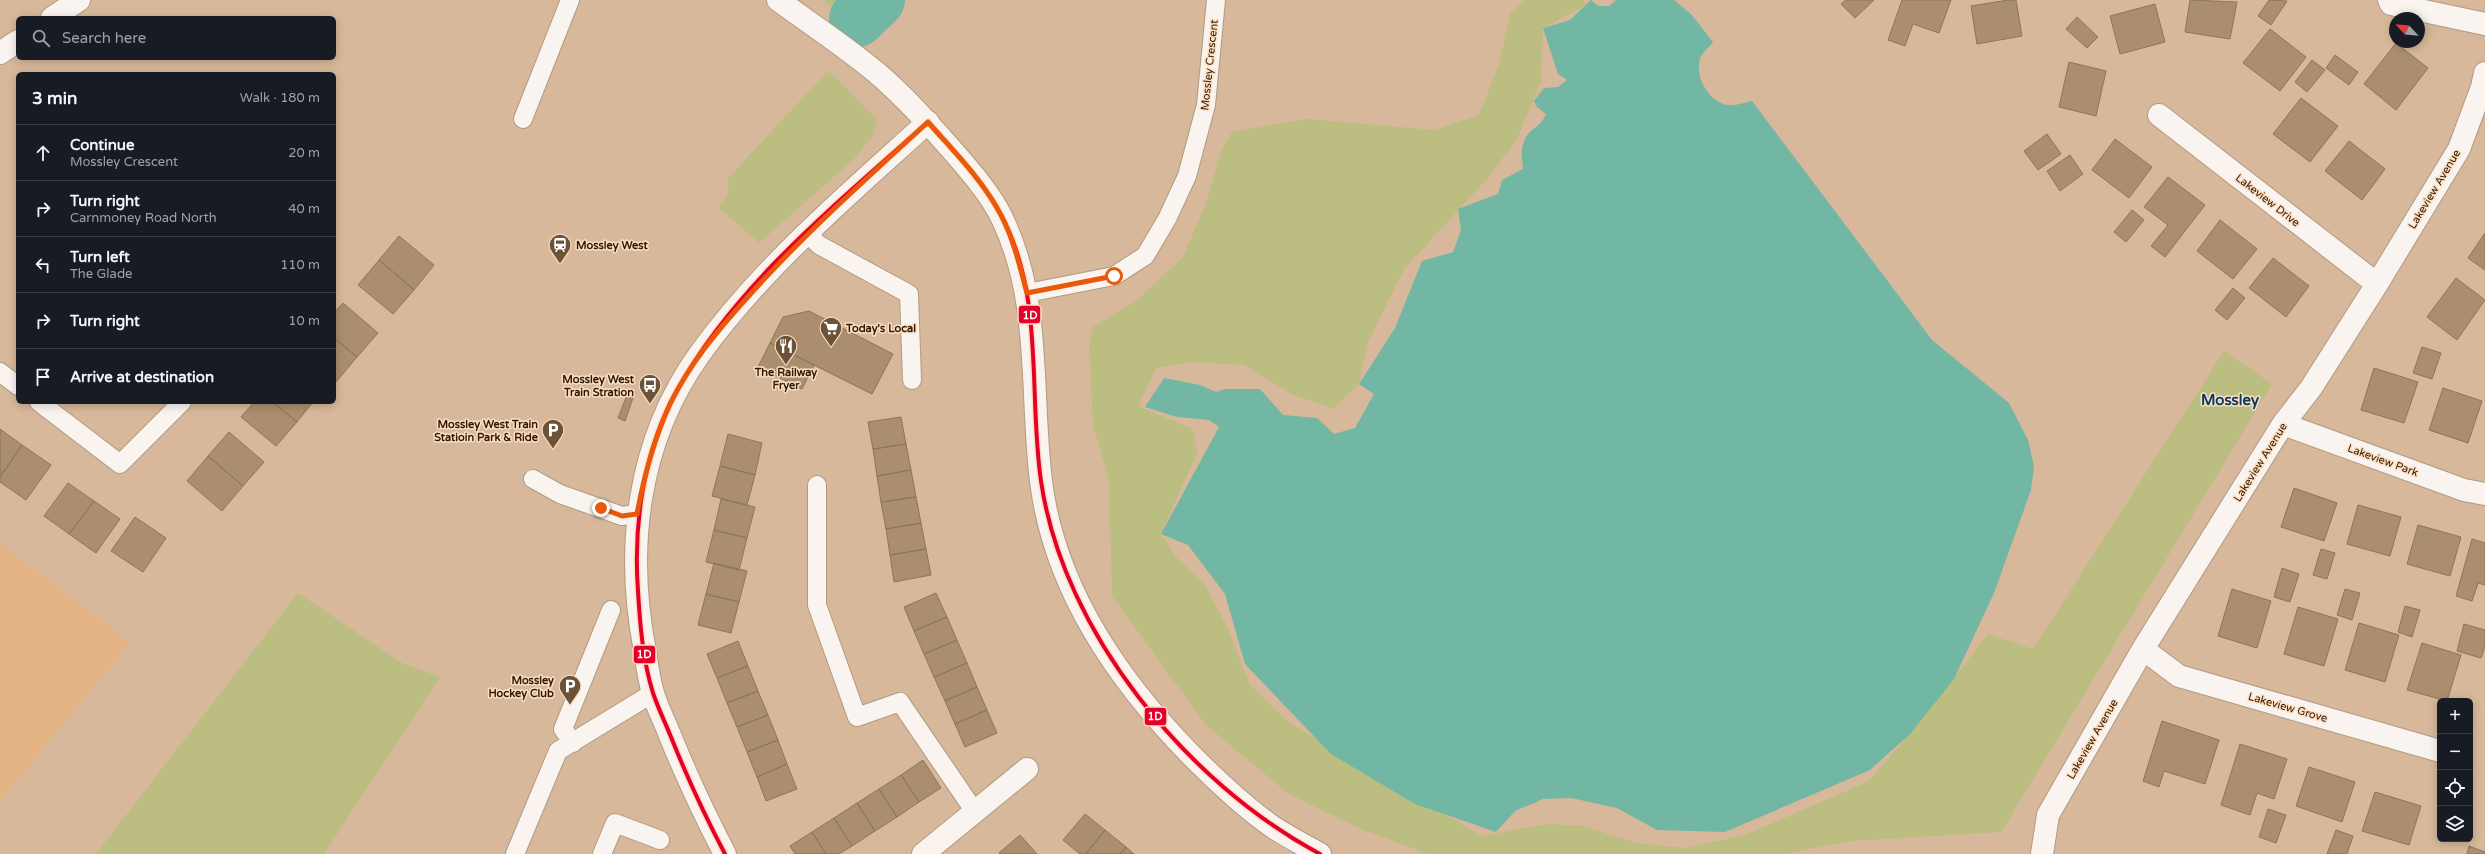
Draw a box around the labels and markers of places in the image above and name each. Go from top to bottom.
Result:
station icon: Mossley West [547,232,573,265]
place label: Mossley West [576,239,648,253]
supermarket icon: Today's Local [818,315,844,348]
place label: Today's Local [845,322,916,336]
restaurant icon: The Railway Fryer [773,333,799,366]
place label: The Railway Fryer [754,366,817,393]
bus stop icon: Mossley West Train Stration [637,372,663,405]
place label: Mossley West Train Stration [562,373,635,399]
parking icon: Mossley West Train Statioin Park & Ride [540,417,566,450]
place label: Mossley West Train Statioin Park & Ride [434,418,539,444]
parking icon: Mossley Hockey Club [557,673,583,706]
place label: Mossley Hockey Club [488,674,554,701]

